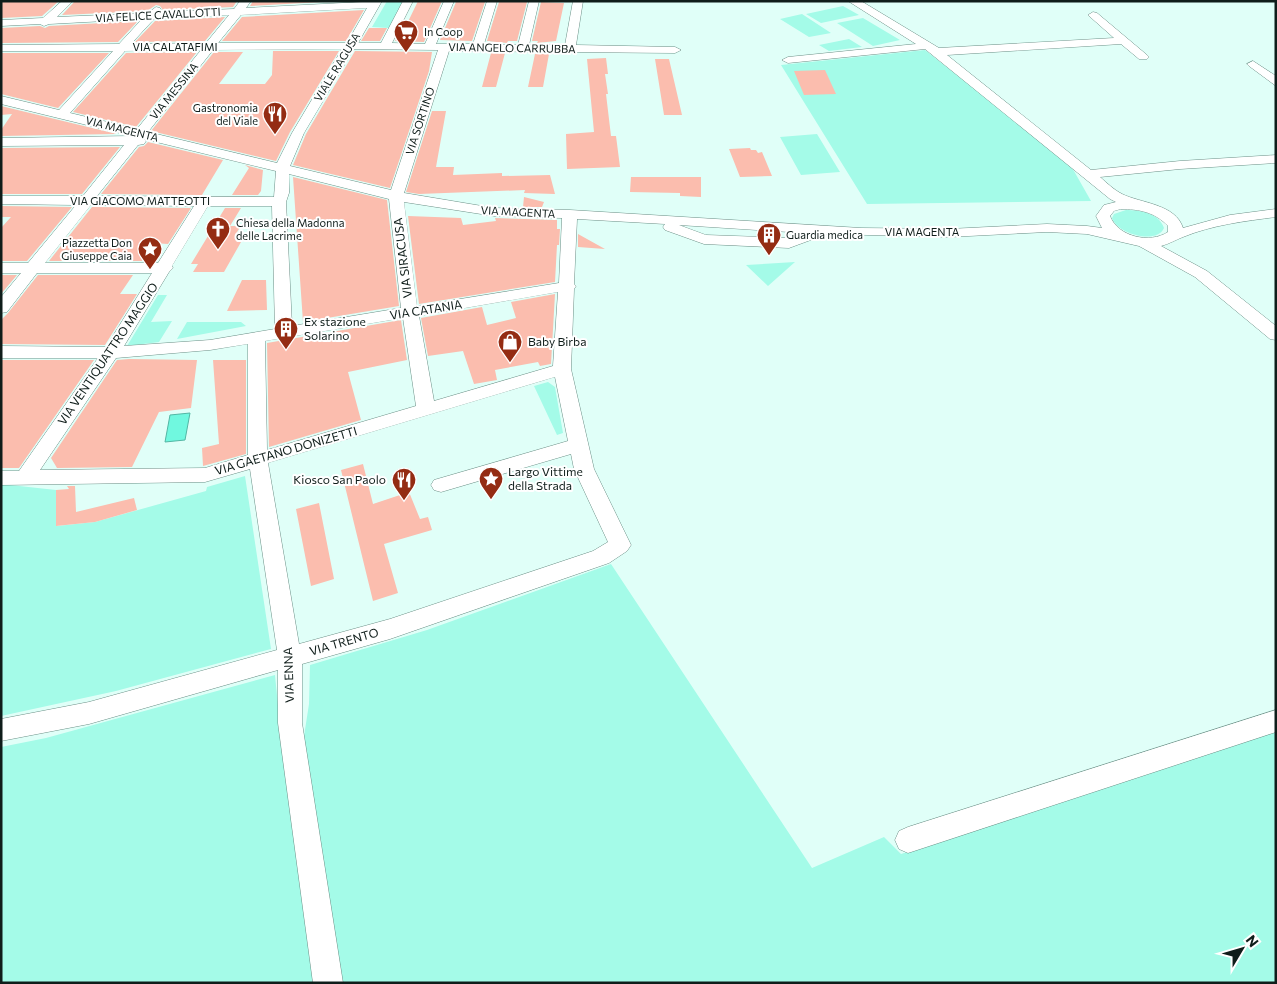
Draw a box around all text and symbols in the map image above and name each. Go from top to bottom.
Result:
street label: VIA FELICE CAVALLOTTI [95,5,221,24]
supermarket icon: In Coop [393,19,419,53]
place label: In Coop [424,25,463,38]
street label: VIALE RAGUSA [311,30,362,103]
street label: VIA CALATAFIMI [132,40,218,53]
street label: VIA ANGELO CARRUBBA [448,40,576,55]
street label: VIA MESSINA [147,59,201,122]
street label: VIA SORTINO [402,85,437,156]
place label: Gastronomia del Viale [193,101,258,127]
restaurant icon: Gastronomia del Viale [262,101,288,135]
street label: VIA MAGENTA [84,113,160,144]
street label: VIA GIACOMO MATTEOTTI [70,194,210,207]
street label: VIA MAGENTA [480,203,556,220]
church icon: Chiesa della Madonna delle Lacrime [205,216,231,250]
place label: Chiesa della Madonna delle Lacrime [236,216,344,242]
street label: VIA SIRACUSA [390,217,414,299]
building icon: Guardia medica [756,222,782,256]
street label: VIA MAGENTA [885,225,960,238]
place label: Guardia medica [786,228,863,241]
place label: Piazzetta Don Giuseppe Caia [61,236,132,262]
place icon: Piazzetta Don Giuseppe Caia [137,236,163,270]
street label: VIA VENTIQUATTRO MAGGIO [54,279,160,427]
street label: VIA CATANIA [389,296,463,322]
place label: Ex stazione Solarino [304,314,366,342]
building icon: Ex stazione Solarino [273,316,299,350]
shop icon: Baby Birba [497,329,523,363]
place label: Baby Birba [528,334,586,348]
street label: VIA GAETANO DONIZETTI [213,423,359,477]
place label: Largo Vittime della Strada [508,464,583,492]
place icon: Largo Vittime della Strada [478,466,504,500]
restaurant icon: Kiosco San Paolo [391,467,417,501]
place label: Kiosco San Paolo [293,472,386,486]
street label: VIA TRENTO [308,624,380,658]
street label: VIA ENNA [280,647,296,703]
north arrow [1217,924,1267,974]
text: N [1243,931,1263,950]

